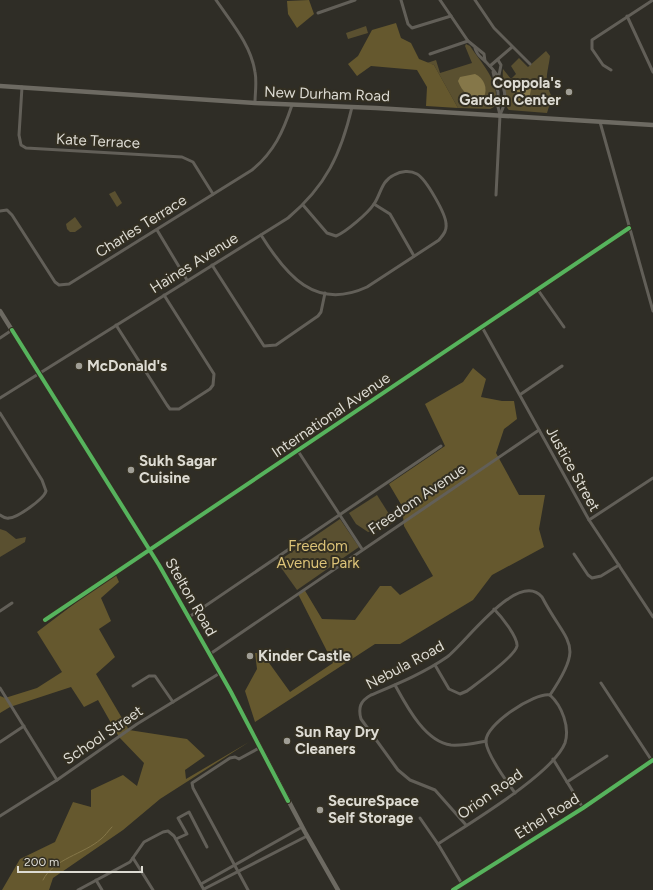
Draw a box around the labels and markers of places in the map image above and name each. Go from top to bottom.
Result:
place label: Coppola's Garden Center [459,74,561,109]
marker: Coppola's Garden Center [564,87,574,97]
place label: McDonald's [87,357,167,375]
marker: McDonald's [74,361,84,371]
place label: Sukh Sagar Cuisine [139,452,217,487]
marker: Sukh Sagar Cuisine [126,465,136,475]
place label: Kinder Castle [258,647,352,665]
marker: Kinder Castle [245,651,255,661]
place label: Sun Ray Dry Cleaners [295,723,380,758]
marker: Sun Ray Dry Cleaners [282,736,292,746]
place label: SecureSpace Self Storage [328,792,419,827]
marker: SecureSpace Self Storage [315,805,325,815]

